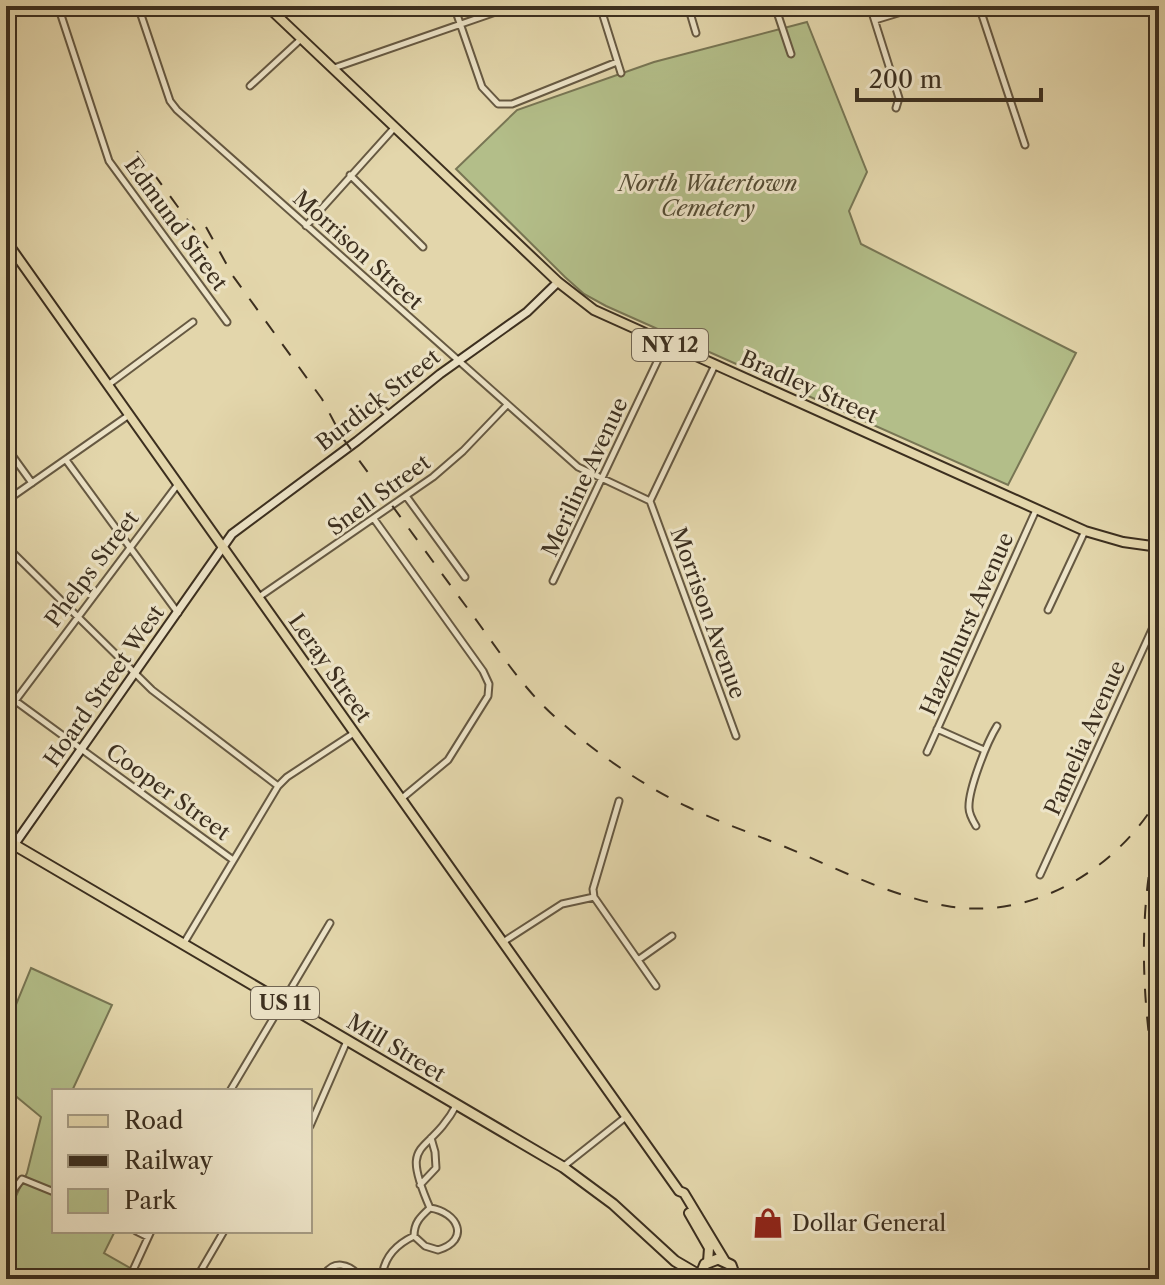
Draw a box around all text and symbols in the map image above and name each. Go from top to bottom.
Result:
scale bar [857,52,1041,102]
text: 200 m [869,65,942,94]
street label: Edmund Street [119,152,233,296]
park label: North Watertown Cemetery [616,170,798,222]
street label: Morrison Street [287,185,429,316]
road number: NY 12 [632,329,708,361]
street label: Burdick Street [311,343,446,457]
street label: Bradley Street [736,345,882,429]
street label: Meriline Avenue [536,393,634,561]
street label: Snell Street [322,449,436,541]
street label: Phelps Street [40,505,145,632]
street label: Morrison Avenue [664,524,752,702]
street label: Hazelhurst Avenue [915,528,1019,720]
street label: Hoard Street West [38,600,170,772]
street label: Leray Street [283,608,378,728]
street label: Pamelia Avenue [1039,657,1131,819]
street label: Cooper Street [101,738,236,846]
road number: US 11 [251,987,319,1019]
street label: Mill Street [342,1008,450,1088]
legend [52,1089,312,1233]
text: Road [124,1106,184,1135]
text: Railway [124,1146,214,1175]
text: Park [124,1186,177,1215]
shop icon: Dollar General [751,1206,785,1240]
place label: Dollar General [792,1210,947,1237]

